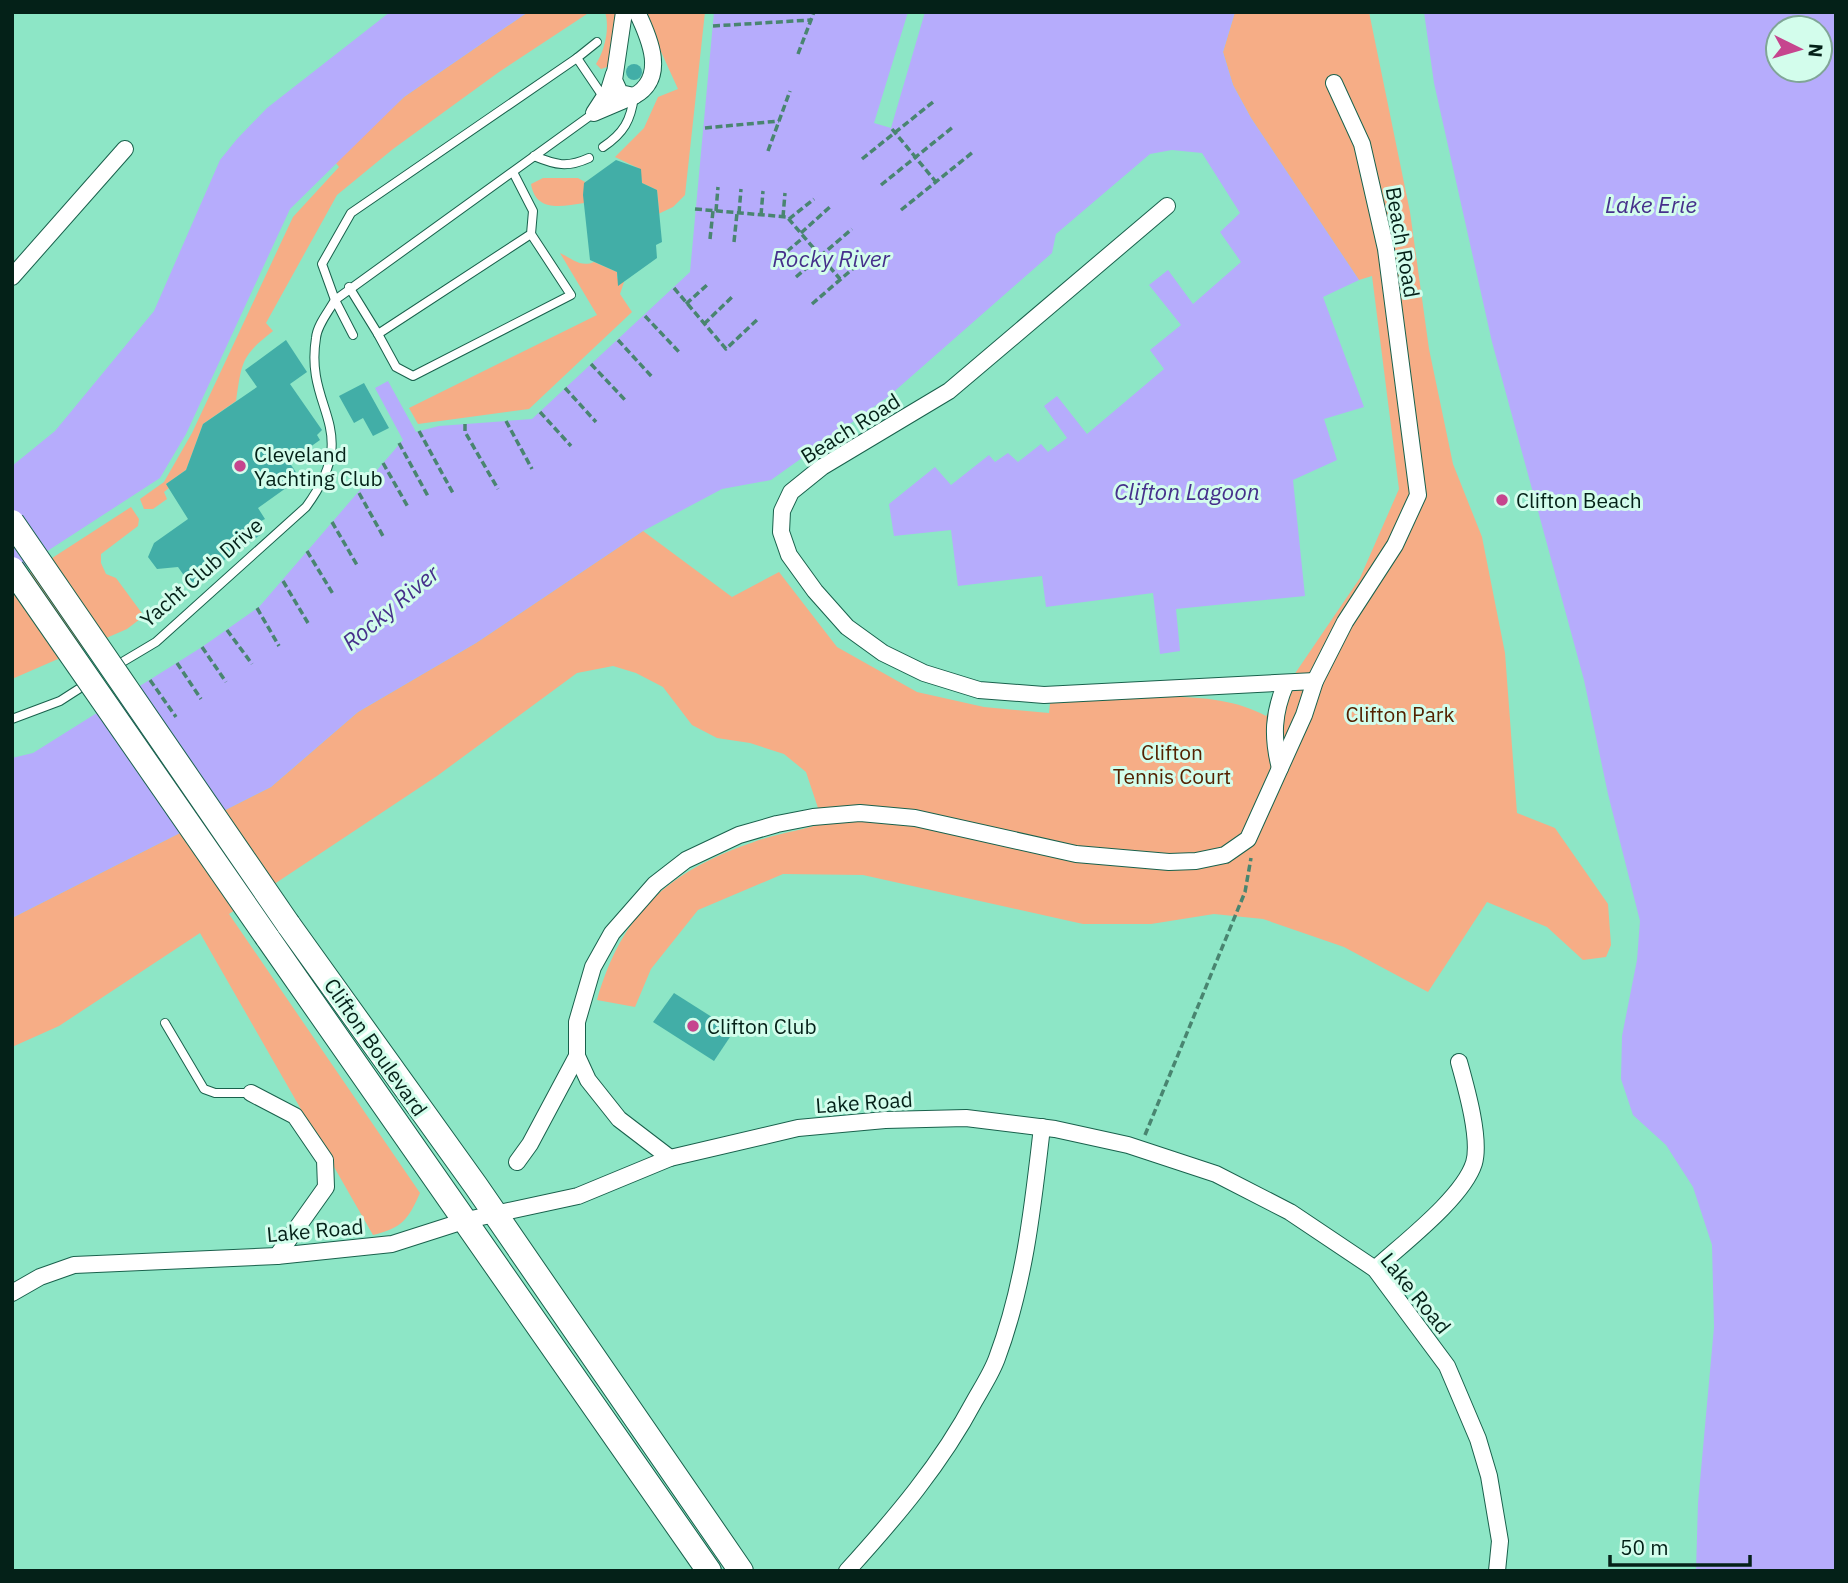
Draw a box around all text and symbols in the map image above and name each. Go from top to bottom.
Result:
north arrow [1764,14,1834,84]
text: N [1803,43,1828,58]
street label: Beach Road [1379,184,1427,300]
water label: Lake Erie [1605,189,1697,219]
water label: Rocky River [772,243,890,273]
street label: Beach Road [795,386,905,470]
place label: Cleveland Yachting Club [254,440,383,492]
marker: Cleveland Yachting Club [232,458,248,474]
water label: Clifton Lagoon [1114,476,1260,506]
place label: Clifton Beach [1516,486,1642,514]
marker: Clifton Beach [1494,492,1510,508]
street label: Yacht Club Drive [134,511,268,633]
water label: Rocky River [335,557,445,656]
park label: Clifton Park [1345,700,1455,728]
park label: Clifton Tennis Court [1113,738,1231,790]
street label: Clifton Boulevard [318,972,434,1122]
place label: Clifton Club [707,1012,817,1040]
marker: Clifton Club [685,1018,701,1034]
street label: Lake Road [815,1085,913,1119]
street label: Lake Road [265,1212,365,1248]
street label: Lake Road [1375,1246,1457,1340]
scale bar [1610,1524,1750,1568]
text: 50 m [1620,1533,1669,1561]

